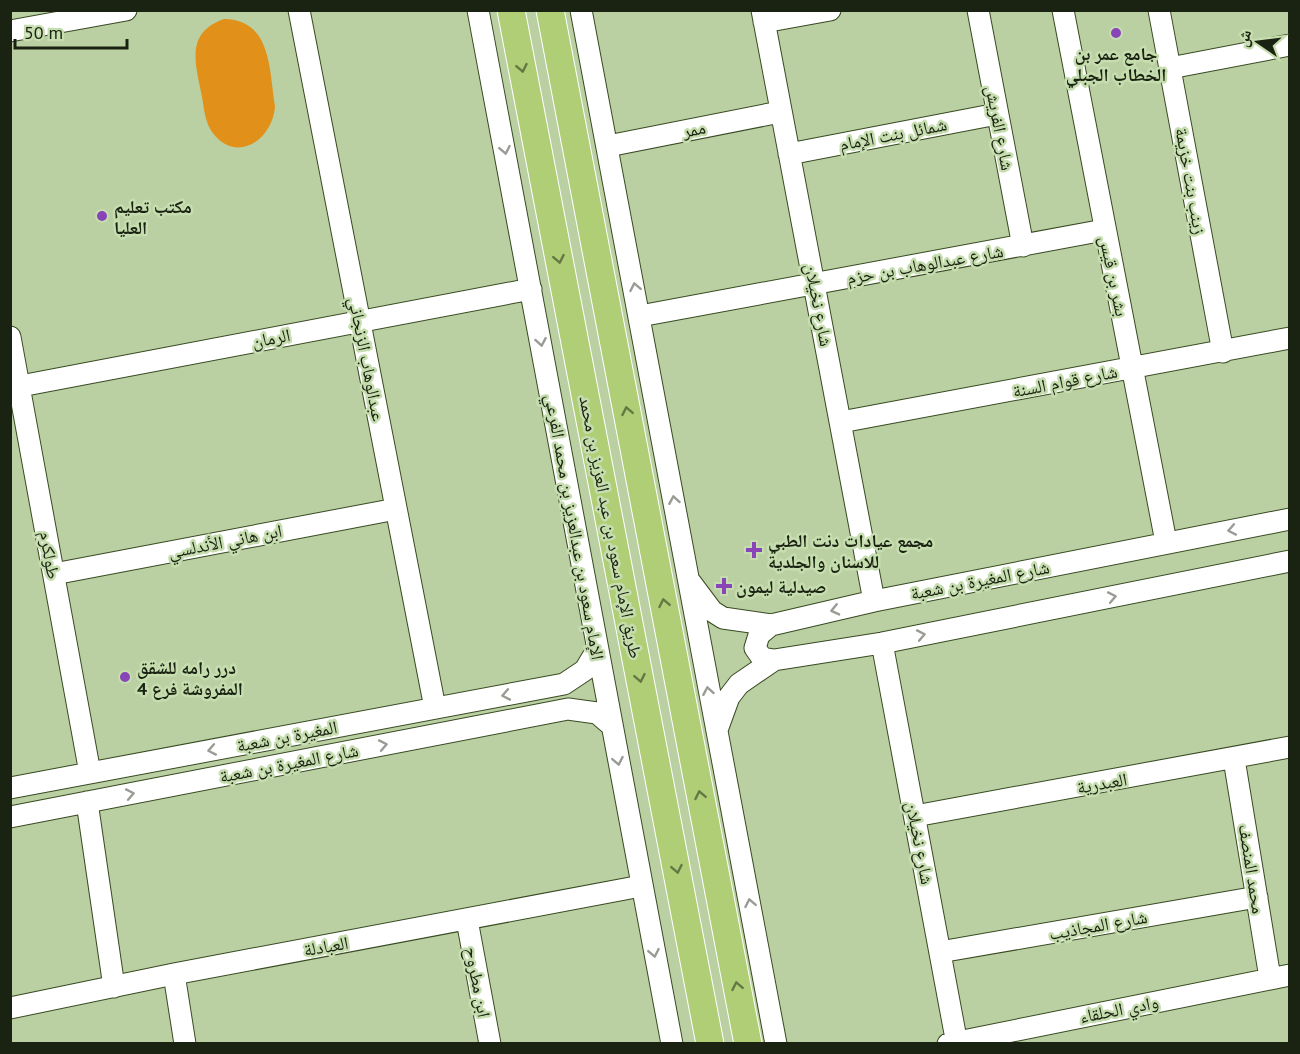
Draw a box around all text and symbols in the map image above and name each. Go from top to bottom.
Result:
scale bar [15,12,128,50]
north arrow [1228,12,1288,72]
text: 50 m [24,21,63,44]
marker: جامع عمر بن الخطاب الجبلي [1109,26,1123,40]
text: ش [1232,28,1255,49]
place label: جامع عمر بن الخطاب الجبلي [1066,42,1166,89]
one-way arrow [515,63,528,73]
street label: شارع الفريش [981,84,1019,172]
street label: شمائل بنت الإمام [837,112,949,157]
street label: ممر [680,116,707,143]
street label: زينب بنت خزيمة [1170,126,1212,236]
one-way arrow [498,145,511,155]
place label: مكتب تعليم العليا [114,195,192,239]
marker: مكتب تعليم العليا [95,209,109,223]
street label: بشر بن قيس [1094,234,1134,318]
street label: شارع عبدالوهاب بن حزم [845,239,1005,290]
one-way arrow [552,254,565,264]
street label: شارع نخيلان [800,262,838,348]
one-way arrow [629,282,642,292]
street label: عبدالوهاب الزنجاني [340,295,390,424]
street label: الرمان [250,323,292,353]
one-way arrow [534,337,547,347]
street label: شارع قوام السنة [1011,360,1120,403]
street label: الإمام سعود بن عبدالعزيز بن محمد الفرعي [537,392,610,662]
street label: طريق الإمام سعود بن عبد العزيز بن محمد [573,394,648,661]
one-way arrow [621,407,634,417]
one-way arrow [668,495,680,504]
street label: ابن هاني الأندلسي [166,519,285,567]
one-way arrow [1227,523,1237,536]
street label: طولكرم [33,529,66,581]
place label: مجمع عيادات دنت الطبي للاسنان والجلدية [768,529,933,573]
marker: مجمع عيادات دنت الطبي للاسنان والجلدية [745,541,763,559]
street label: شارع المغيرة بن شعبة [909,555,1051,605]
place label: صيدلية ليمون [736,575,826,598]
marker: صيدلية ليمون [717,579,731,593]
one-way arrow [1107,591,1117,604]
one-way arrow [658,598,671,608]
one-way arrow [830,602,840,615]
one-way arrow [916,629,926,642]
place label: درر رامه للشقق المفروشة فرع 4 [137,656,243,700]
marker: درر رامه للشقق المفروشة فرع 4 [118,670,132,684]
one-way arrow [633,672,646,682]
one-way arrow [702,687,715,697]
one-way arrow [502,688,512,701]
street label: المغيرة بن شعبة [235,715,339,757]
street label: شارع المغيرة بن شعبة [218,738,360,788]
one-way arrow [378,739,388,752]
one-way arrow [207,743,217,756]
one-way arrow [611,756,624,766]
street label: العبدرية [1075,767,1129,799]
one-way arrow [124,788,134,801]
one-way arrow [694,790,707,800]
street label: شارع نخيلان [901,800,939,886]
street label: محمد المنصف [1234,823,1270,915]
one-way arrow [670,864,683,874]
one-way arrow [744,899,757,909]
street label: شارع المجاذيب [1047,905,1149,945]
street label: العبادلة [302,931,350,961]
street label: ابن مطروح [459,945,496,1019]
one-way arrow [647,947,660,957]
one-way arrow [731,981,744,991]
street label: وادي الحلقاء [1078,990,1161,1031]

